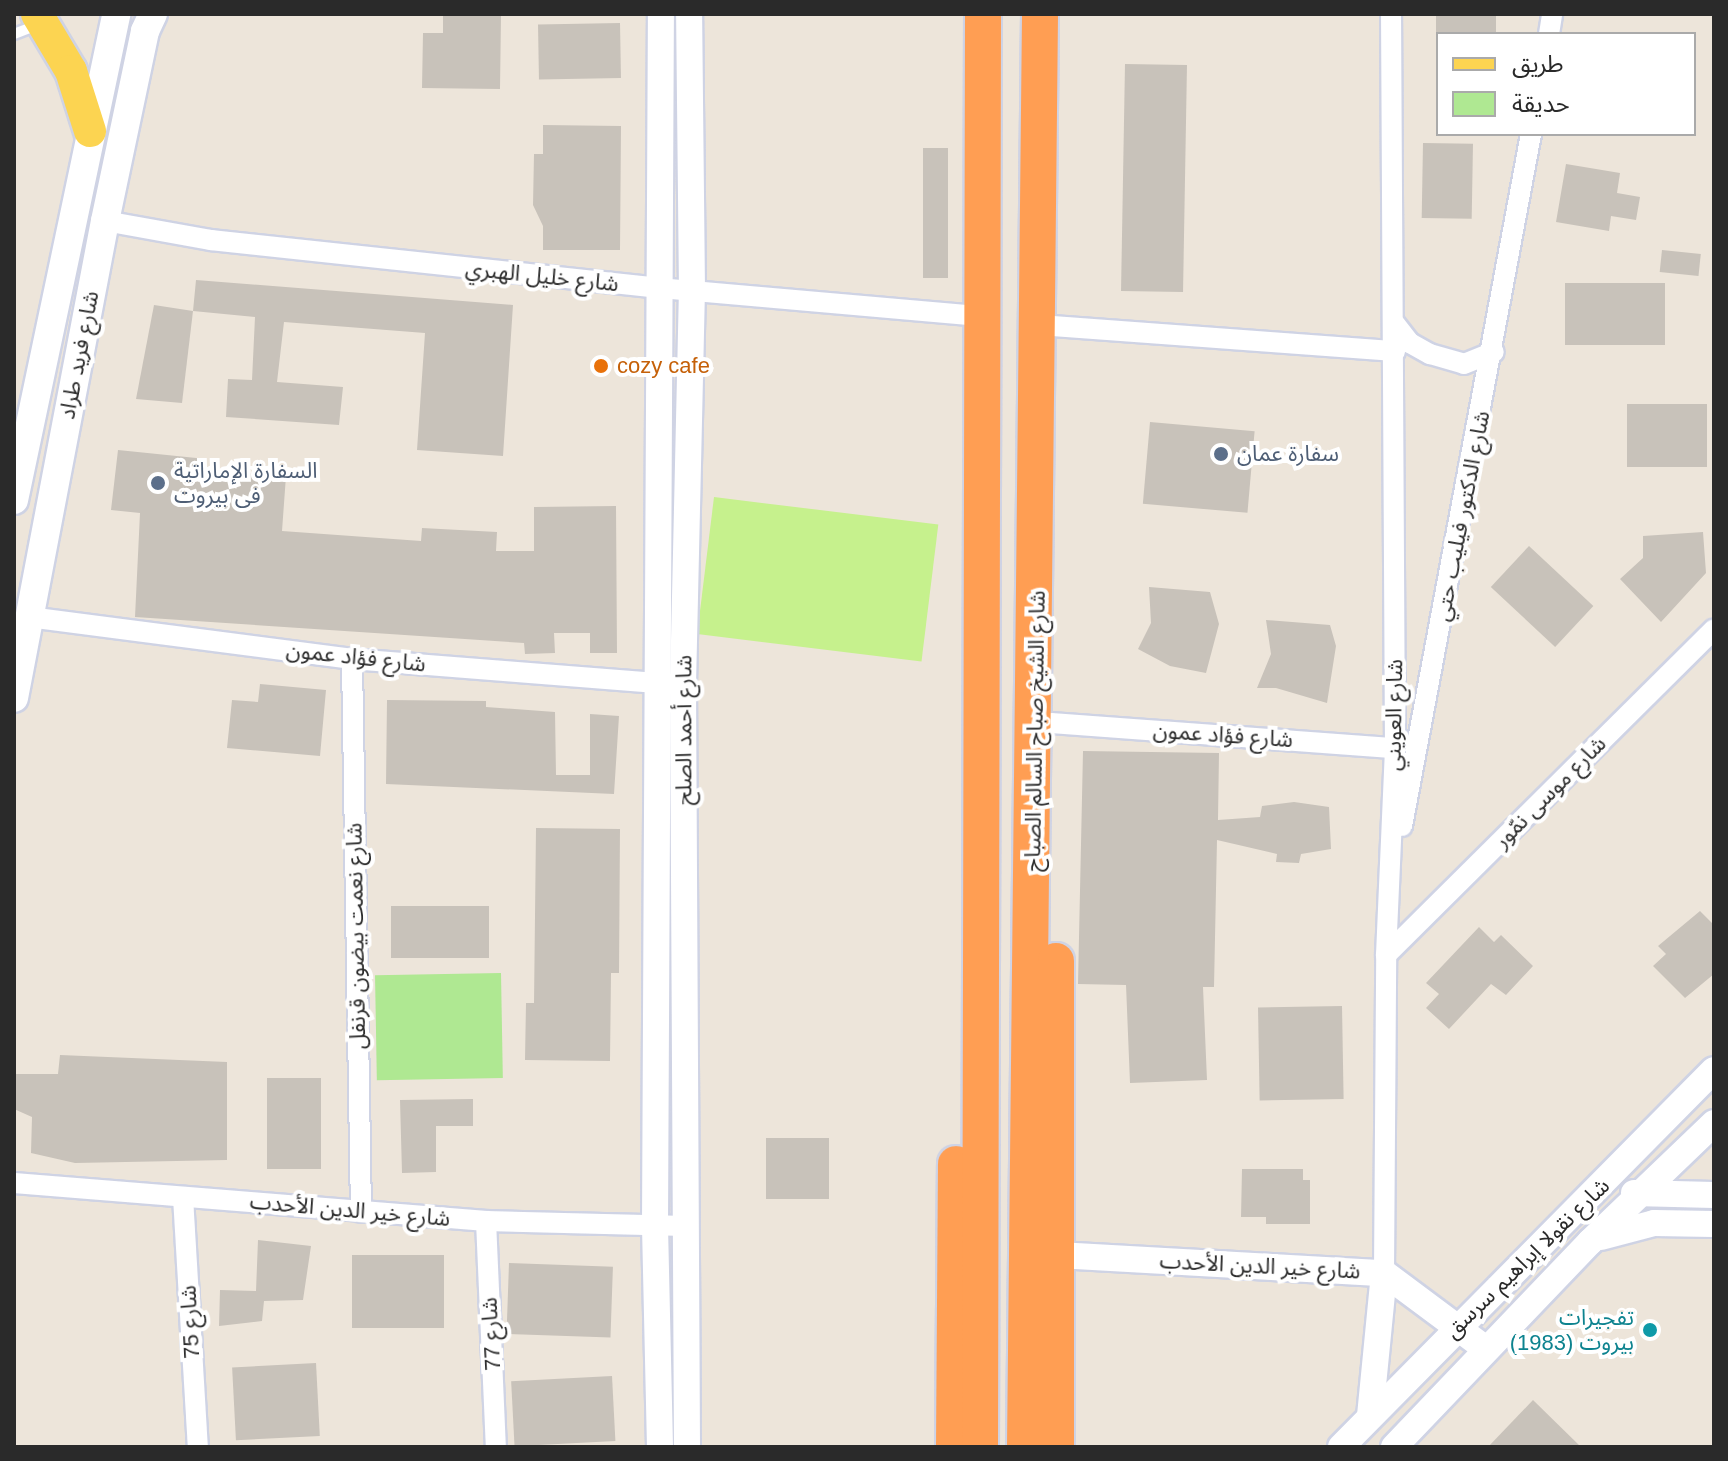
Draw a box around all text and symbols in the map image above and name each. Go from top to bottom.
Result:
legend [1436,32,1696,136]
text: طريق [1512,50,1564,77]
text: حديقة [1512,90,1570,117]
street label: شارع خليل الهبري [464,255,620,297]
street label: شارع فريد طراد [54,289,104,421]
place label: cozy cafe [617,353,710,379]
marker: cozy cafe [592,357,610,375]
street label: شارع الدكتور فيليب حتي [1429,409,1495,623]
place label: سفارة عمان [1237,441,1339,467]
marker: سفارة عمان [1212,445,1230,463]
place label: السفارة الإماراتية فى بيروت [174,457,317,508]
marker: السفارة الإماراتية فى بيروت [149,474,167,492]
street label: شارع الشيخ صباح السالم الصباح [1019,590,1051,872]
street label: شارع فؤاد عمون [285,637,427,677]
street label: شارع أحمد الصلح [671,655,697,805]
street label: شارع العويني [1380,659,1408,771]
street label: شارع فؤاد عمون [1152,717,1294,753]
street label: شارع موسى نمّور [1488,730,1612,854]
street label: شارع نعمت بيضون قرنفل [341,823,371,1049]
street label: شارع نقولا إبراهيم سرسق [1439,1172,1615,1344]
street label: شارع خير الدين الأحدب [249,1188,451,1232]
street label: شارع خير الدين الأحدب [1159,1248,1361,1284]
street label: شارع 75 [175,1285,205,1359]
street label: شارع 77 [476,1297,506,1371]
place label: تفجيرات بيروت (1983) [1510,1304,1634,1356]
marker: تفجيرات بيروت (1983) [1641,1321,1659,1339]

